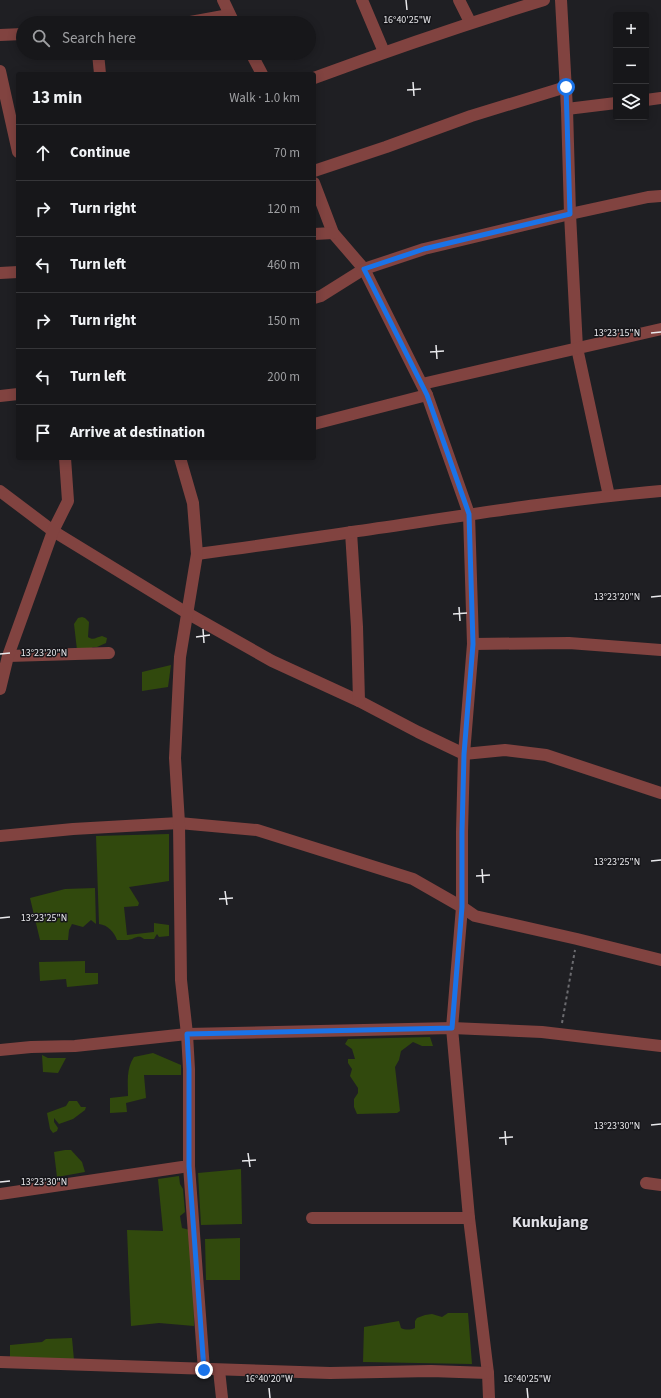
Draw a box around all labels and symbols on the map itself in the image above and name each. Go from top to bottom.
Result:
text: 16°40'25"W [383,13,431,27]
route start [557,78,575,96]
text: 13°23'15"N [594,326,640,340]
text: 13°23'20"N [594,590,640,604]
text: 13°23'20"N [21,646,67,660]
text: 13°23'25"N [594,855,640,869]
text: 13°23'25"N [21,911,67,925]
text: 13°23'30"N [594,1119,640,1133]
text: 13°23'30"N [21,1175,67,1189]
district label: Kunkujang [512,1211,588,1233]
route end [195,1361,213,1379]
text: 16°40'20"W [245,1372,293,1386]
text: 16°40'25"W [503,1372,551,1386]

